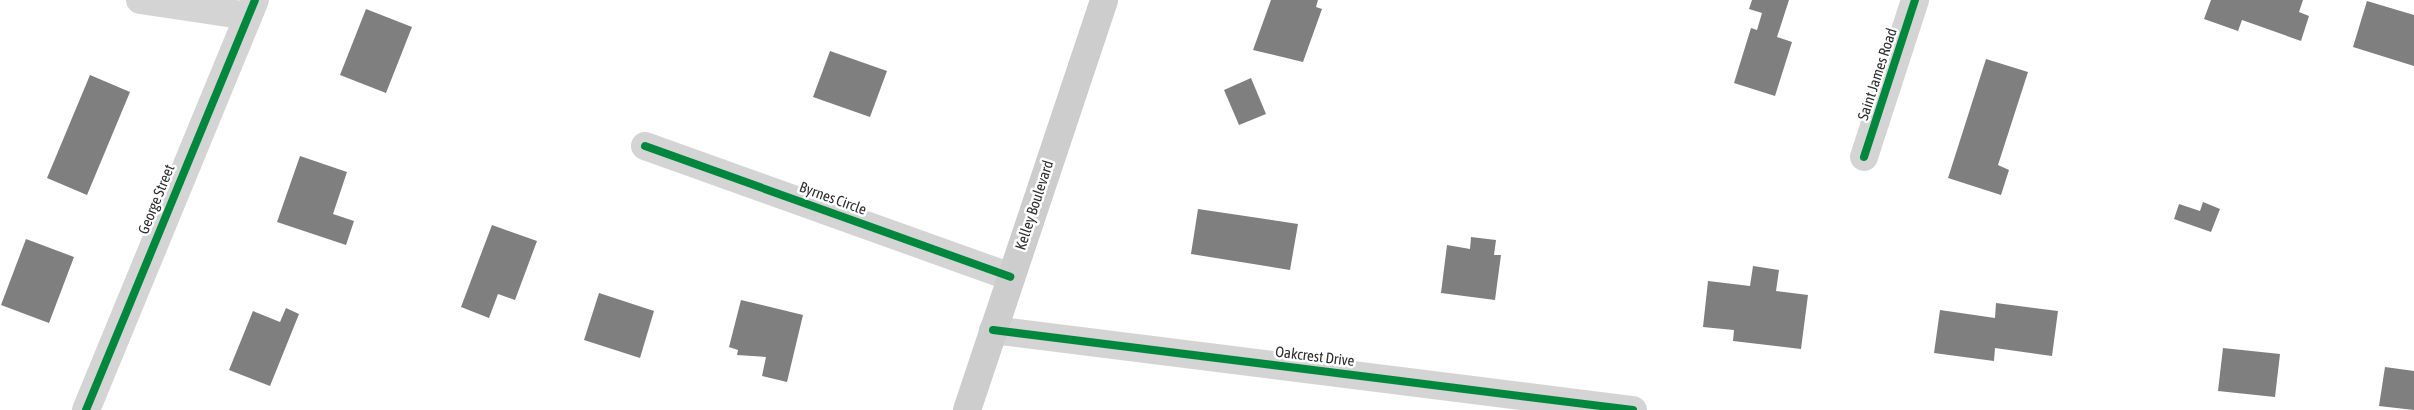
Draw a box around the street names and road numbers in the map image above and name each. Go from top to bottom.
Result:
street label: Saint James Road [1854,26,1900,122]
street label: Kelley Boulevard [1011,158,1057,252]
street label: George Street [134,161,178,237]
street label: Byrnes Circle [797,178,869,218]
street label: Oakcrest Drive [1274,342,1356,370]

